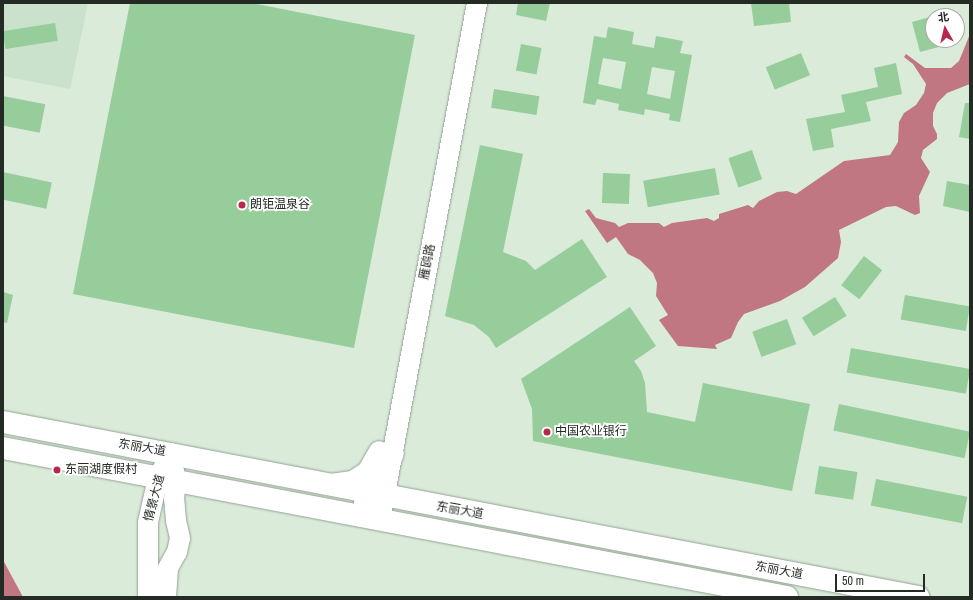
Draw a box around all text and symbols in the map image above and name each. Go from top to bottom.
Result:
north arrow [925,8,965,48]
text: 北 [937,9,950,25]
place label: 朗钜温泉谷 [250,198,310,212]
marker: 朗钜温泉谷 [237,200,247,210]
street label: 雁鸥路 [417,243,439,281]
place label: 中国农业银行 [555,425,627,439]
marker: 中国农业银行 [542,427,552,437]
street label: 东丽大道 [117,437,167,459]
place label: 东丽湖度假村 [65,463,137,477]
marker: 东丽湖度假村 [52,465,62,475]
street label: 情景大道 [142,473,168,523]
street label: 东丽大道 [435,500,485,522]
street label: 东丽大道 [754,559,804,583]
scale bar [837,566,927,592]
text: 50 m [842,573,864,589]

